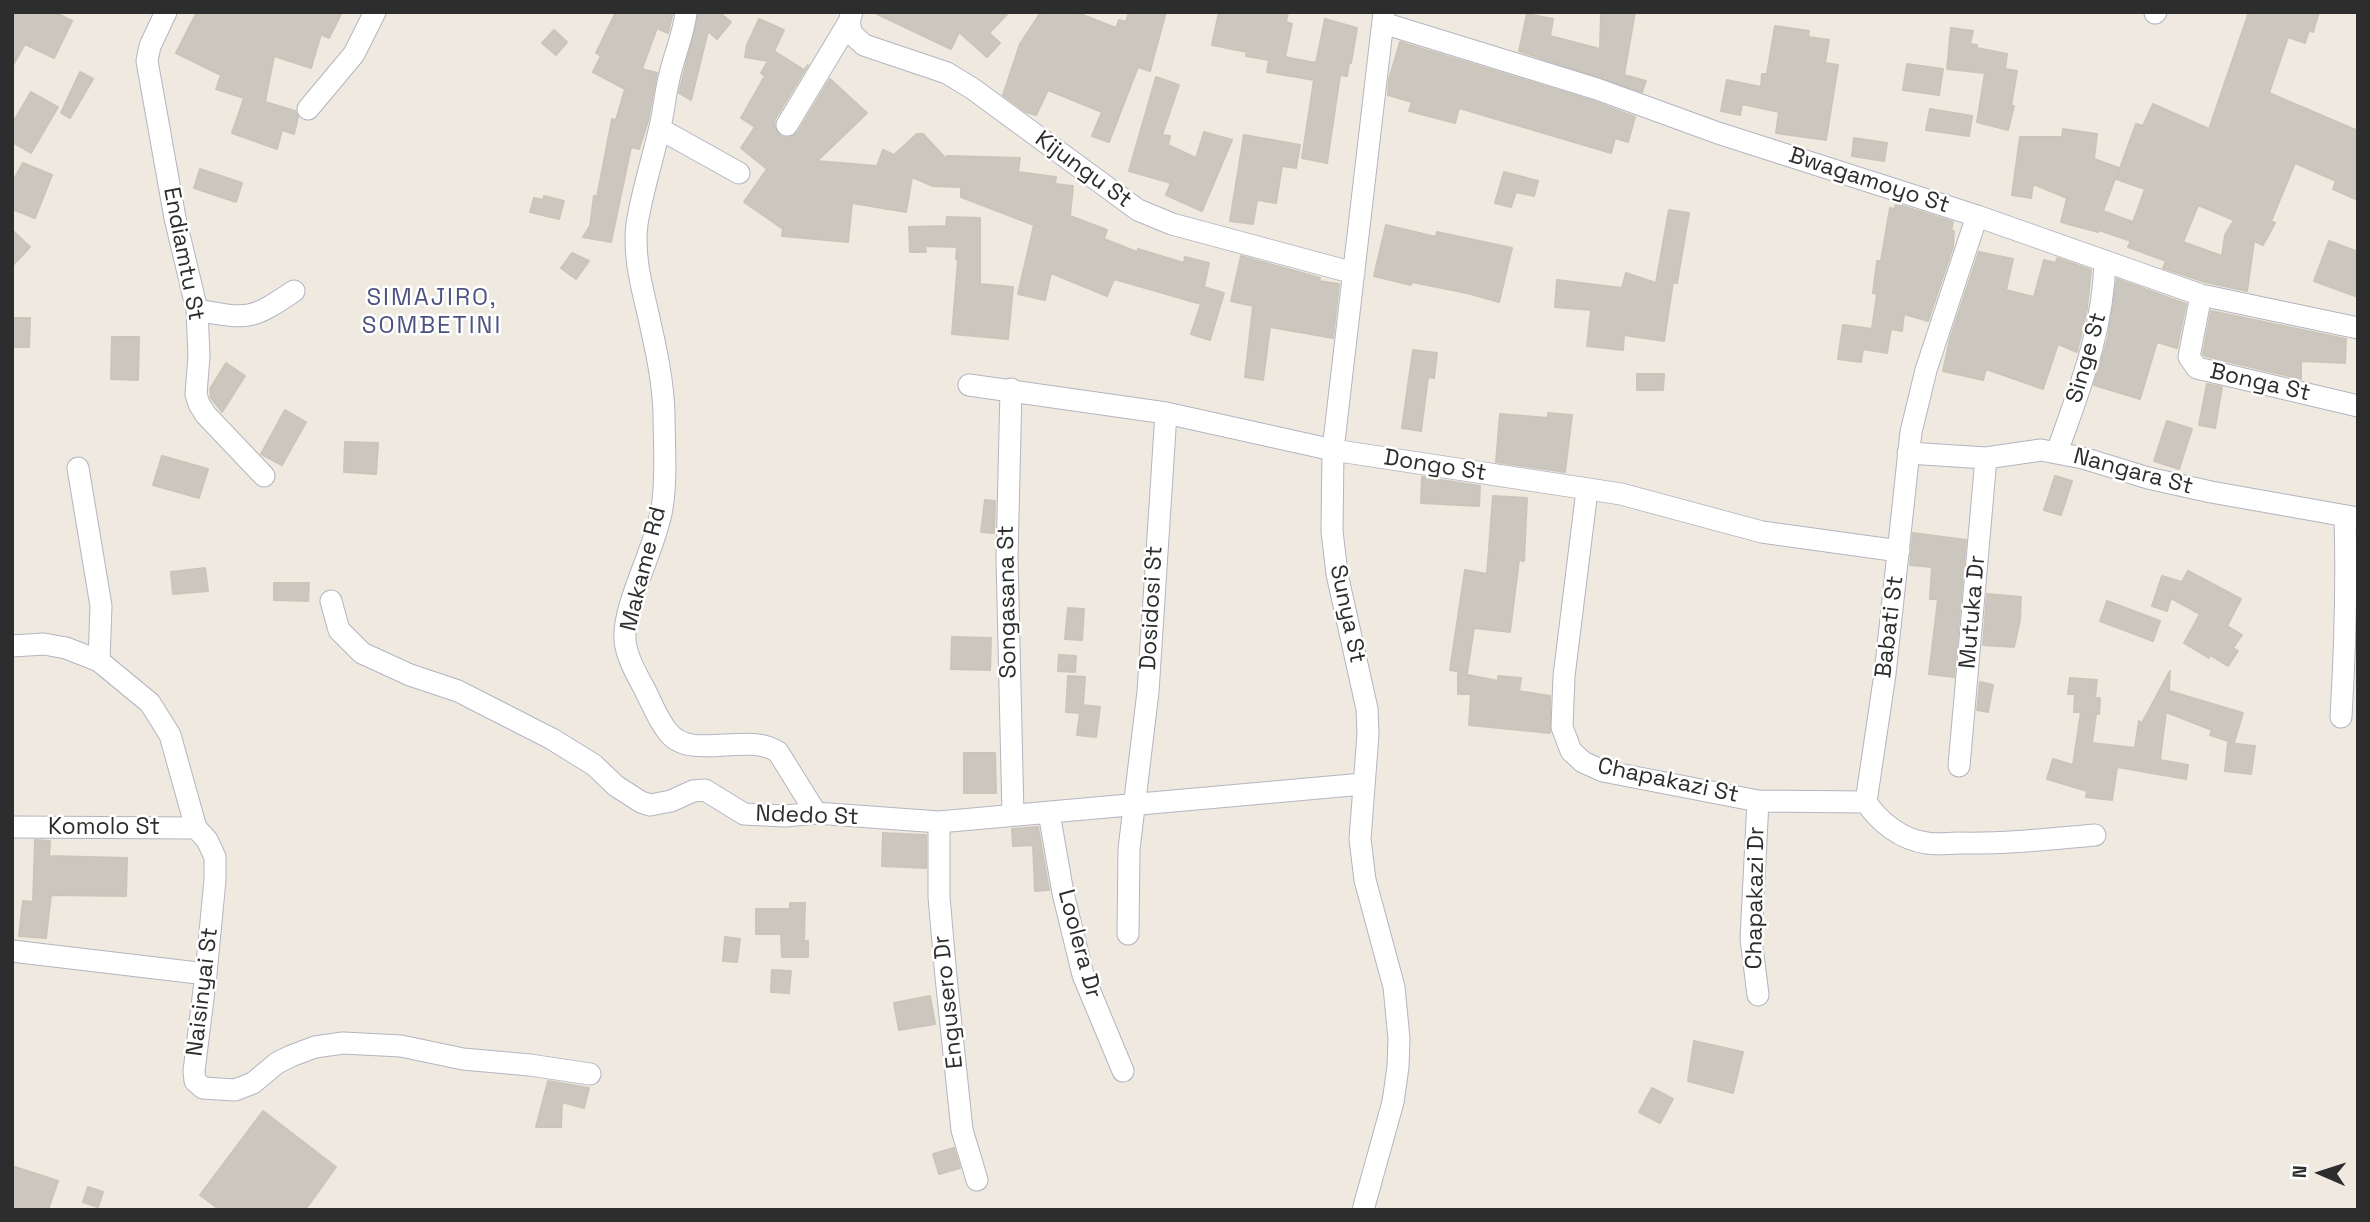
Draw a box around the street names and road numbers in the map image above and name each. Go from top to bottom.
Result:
street label: Kijungu St [1029,126,1137,214]
street label: Bwagamoyo St [1785,142,1953,220]
street label: Endiamtu St [157,185,209,323]
street label: Singe St [2061,310,2113,406]
street label: Bonga St [2207,358,2313,408]
street label: Nangara St [2070,443,2196,501]
street label: Dongo St [1382,444,1488,488]
street label: Makame Rd [615,504,673,634]
street label: Songasana St [993,525,1023,679]
street label: Dosidosi St [1135,545,1169,671]
street label: Mutuka Dr [1954,554,1992,670]
street label: Sunya St [1323,562,1371,666]
street label: Babati St [1870,574,1910,680]
street label: Chapakazi St [1595,753,1741,809]
street label: Ndedo St [755,800,859,832]
street label: Komolo St [48,814,160,842]
street label: Chapakazi Dr [1741,826,1771,970]
street label: Loolera Dr [1051,887,1107,1001]
street label: Naisinyai St [181,926,225,1058]
street label: Engusero Dr [928,934,970,1070]

